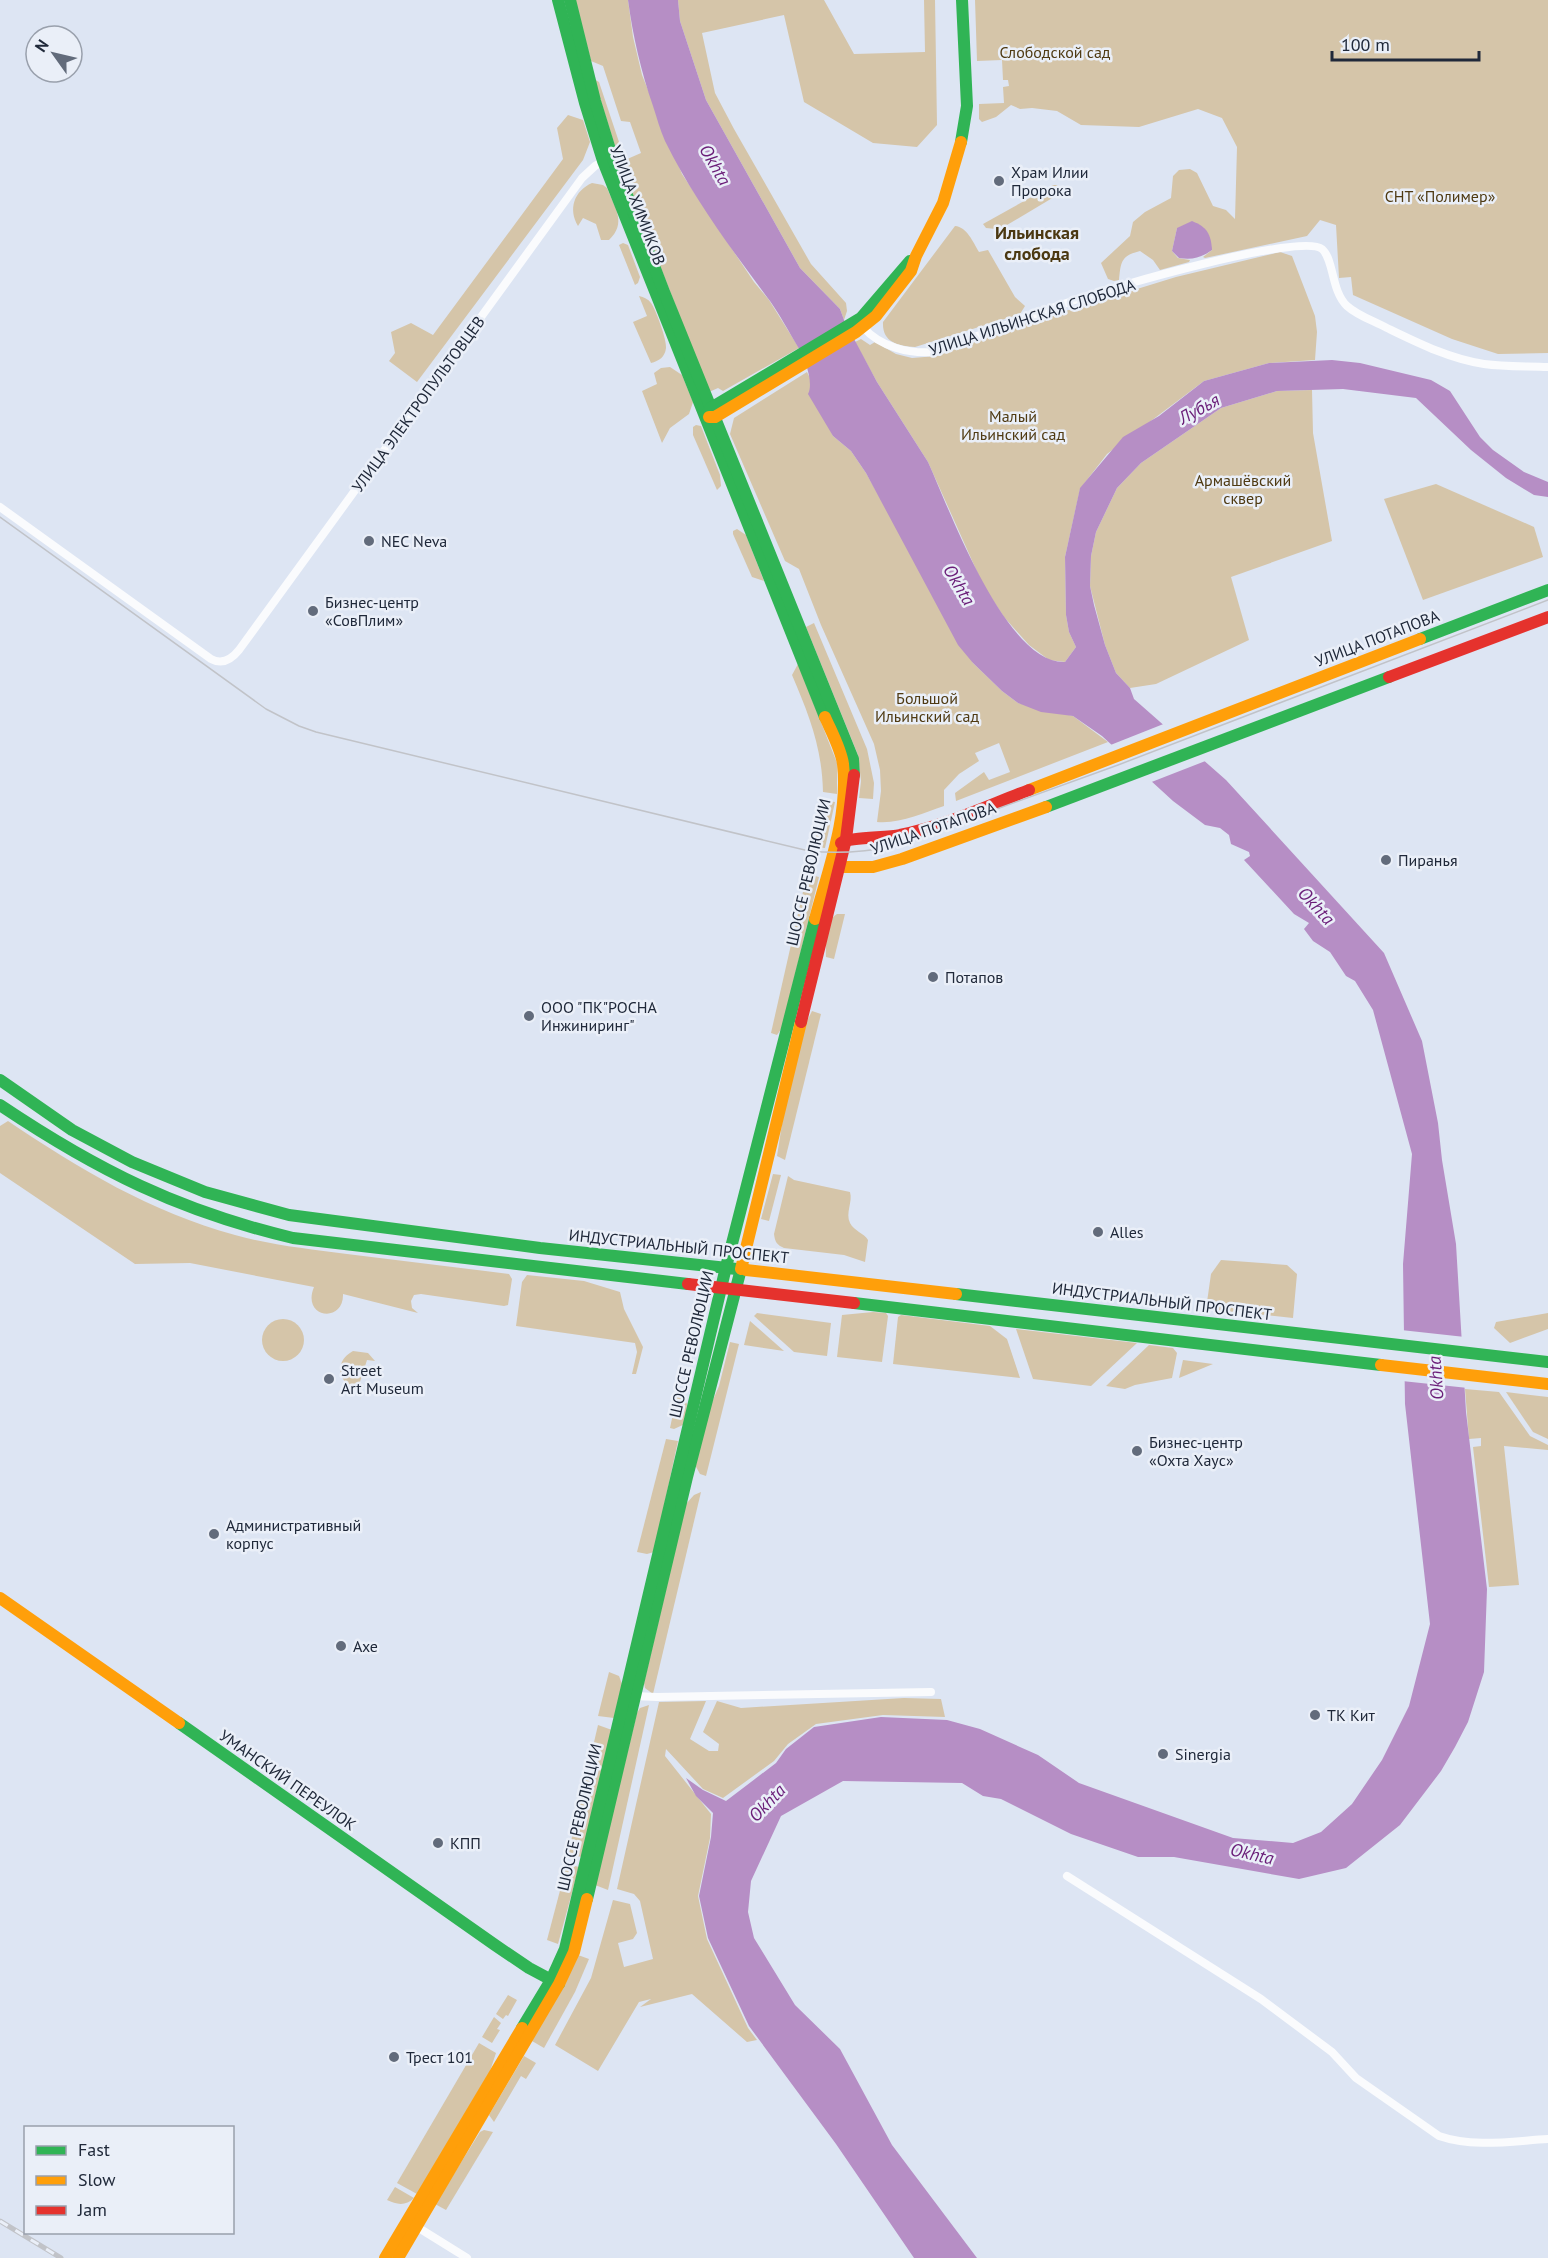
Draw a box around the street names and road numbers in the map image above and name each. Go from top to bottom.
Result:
street label: УЛИЦА ХИМИКОВ [606,142,670,268]
street label: УЛИЦА ИЛЬИНСКАЯ СЛОБОДА [926,274,1138,360]
street label: УЛИЦА ЭЛЕКТРОПУЛЬТОВЦЕВ [347,312,489,496]
street label: УЛИЦА ПОТАПОВА [1312,605,1442,671]
street label: ШОССЕ РЕВОЛЮЦИИ [781,796,835,948]
street label: УЛИЦА ПОТАПОВА [868,797,999,859]
street label: ИНДУСТРИАЛЬНЫЙ ПРОСПЕКТ [568,1224,790,1268]
street label: ШОССЕ РЕВОЛЮЦИИ [664,1268,718,1420]
street label: ИНДУСТРИАЛЬНЫЙ ПРОСПЕКТ [1051,1278,1273,1324]
street label: УМАНСКИЙ ПЕРЕУЛОК [216,1725,360,1835]
street label: ШОССЕ РЕВОЛЮЦИИ [552,1741,606,1893]

